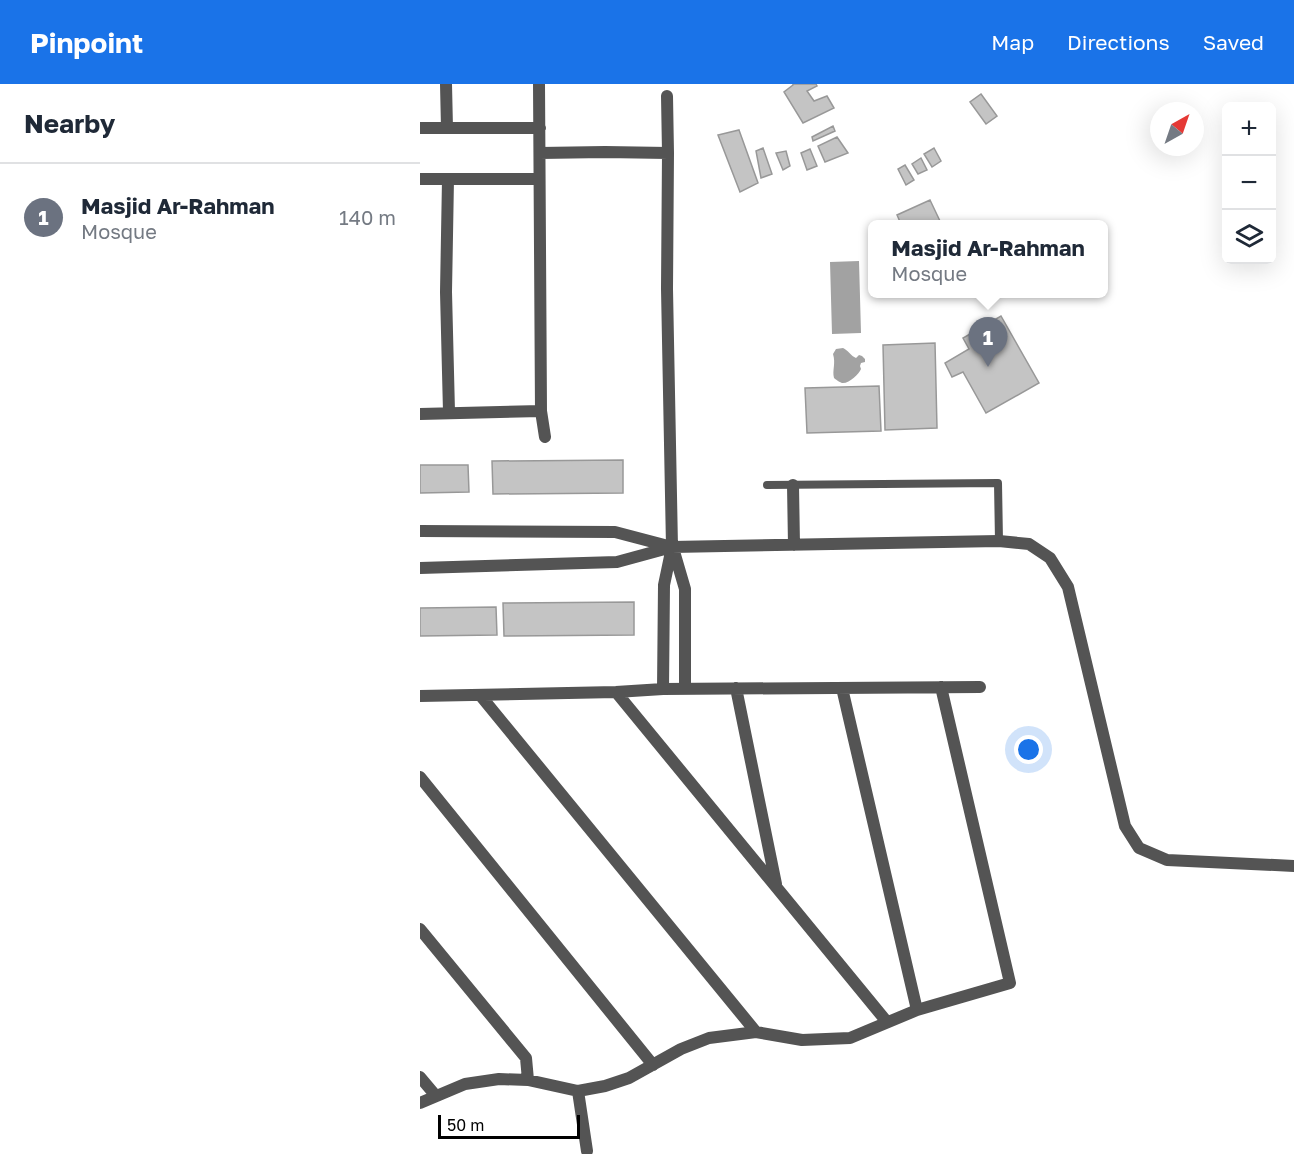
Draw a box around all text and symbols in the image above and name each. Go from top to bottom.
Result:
text: Pinpoint [30,26,143,59]
text: Map [991,29,1034,55]
text: Directions [1067,29,1170,55]
text: Saved [1203,29,1264,55]
north arrow [1150,102,1204,156]
map controls [1222,102,1276,264]
button: + [1222,102,1276,156]
text: Nearby [24,108,115,139]
button: − [1222,156,1276,210]
text: Masjid Ar-Rahman [81,192,275,219]
text: 1 [38,205,49,229]
text: 140 m [339,205,396,229]
button: layers [1222,210,1276,264]
text: Mosque [81,219,157,243]
popup [868,220,1108,298]
text: Masjid Ar-Rahman [891,234,1085,261]
text: Mosque [891,261,967,285]
pin: 1 [968,318,1008,367]
your location [1014,735,1043,764]
scale bar [438,1112,580,1140]
text: 50 m [447,1115,484,1135]

